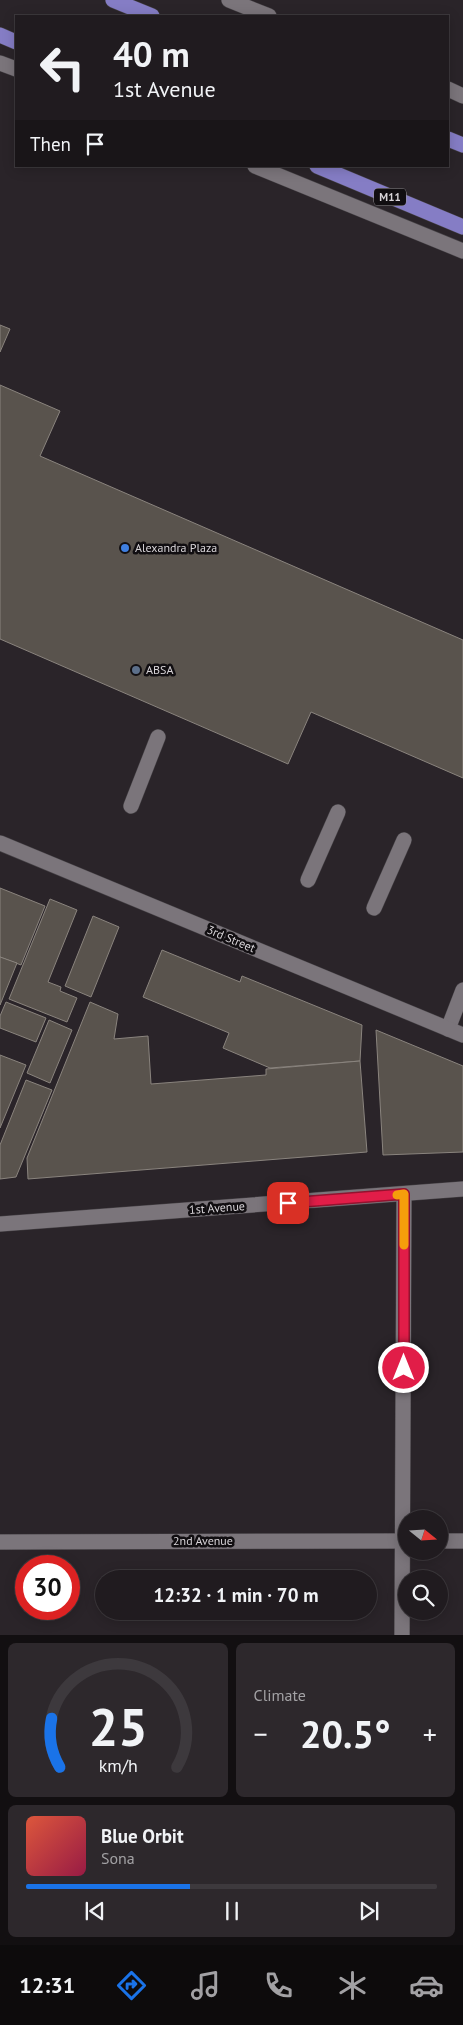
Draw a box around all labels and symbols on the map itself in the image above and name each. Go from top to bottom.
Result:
road number: M11 [374,188,406,206]
place label: Alexandra Plaza [135,540,217,555]
marker: Alexandra Plaza [119,542,131,554]
place label: ABSA [146,662,173,677]
marker: ABSA [130,664,142,676]
street label: 3rd Street [205,922,258,955]
pin [267,1182,309,1224]
street label: 1st Avenue [189,1198,245,1217]
position arrow [377,1341,429,1393]
north arrow [398,1510,448,1560]
street label: 2nd Avenue [173,1533,233,1548]
speed limit sign: 30 [15,1555,80,1620]

